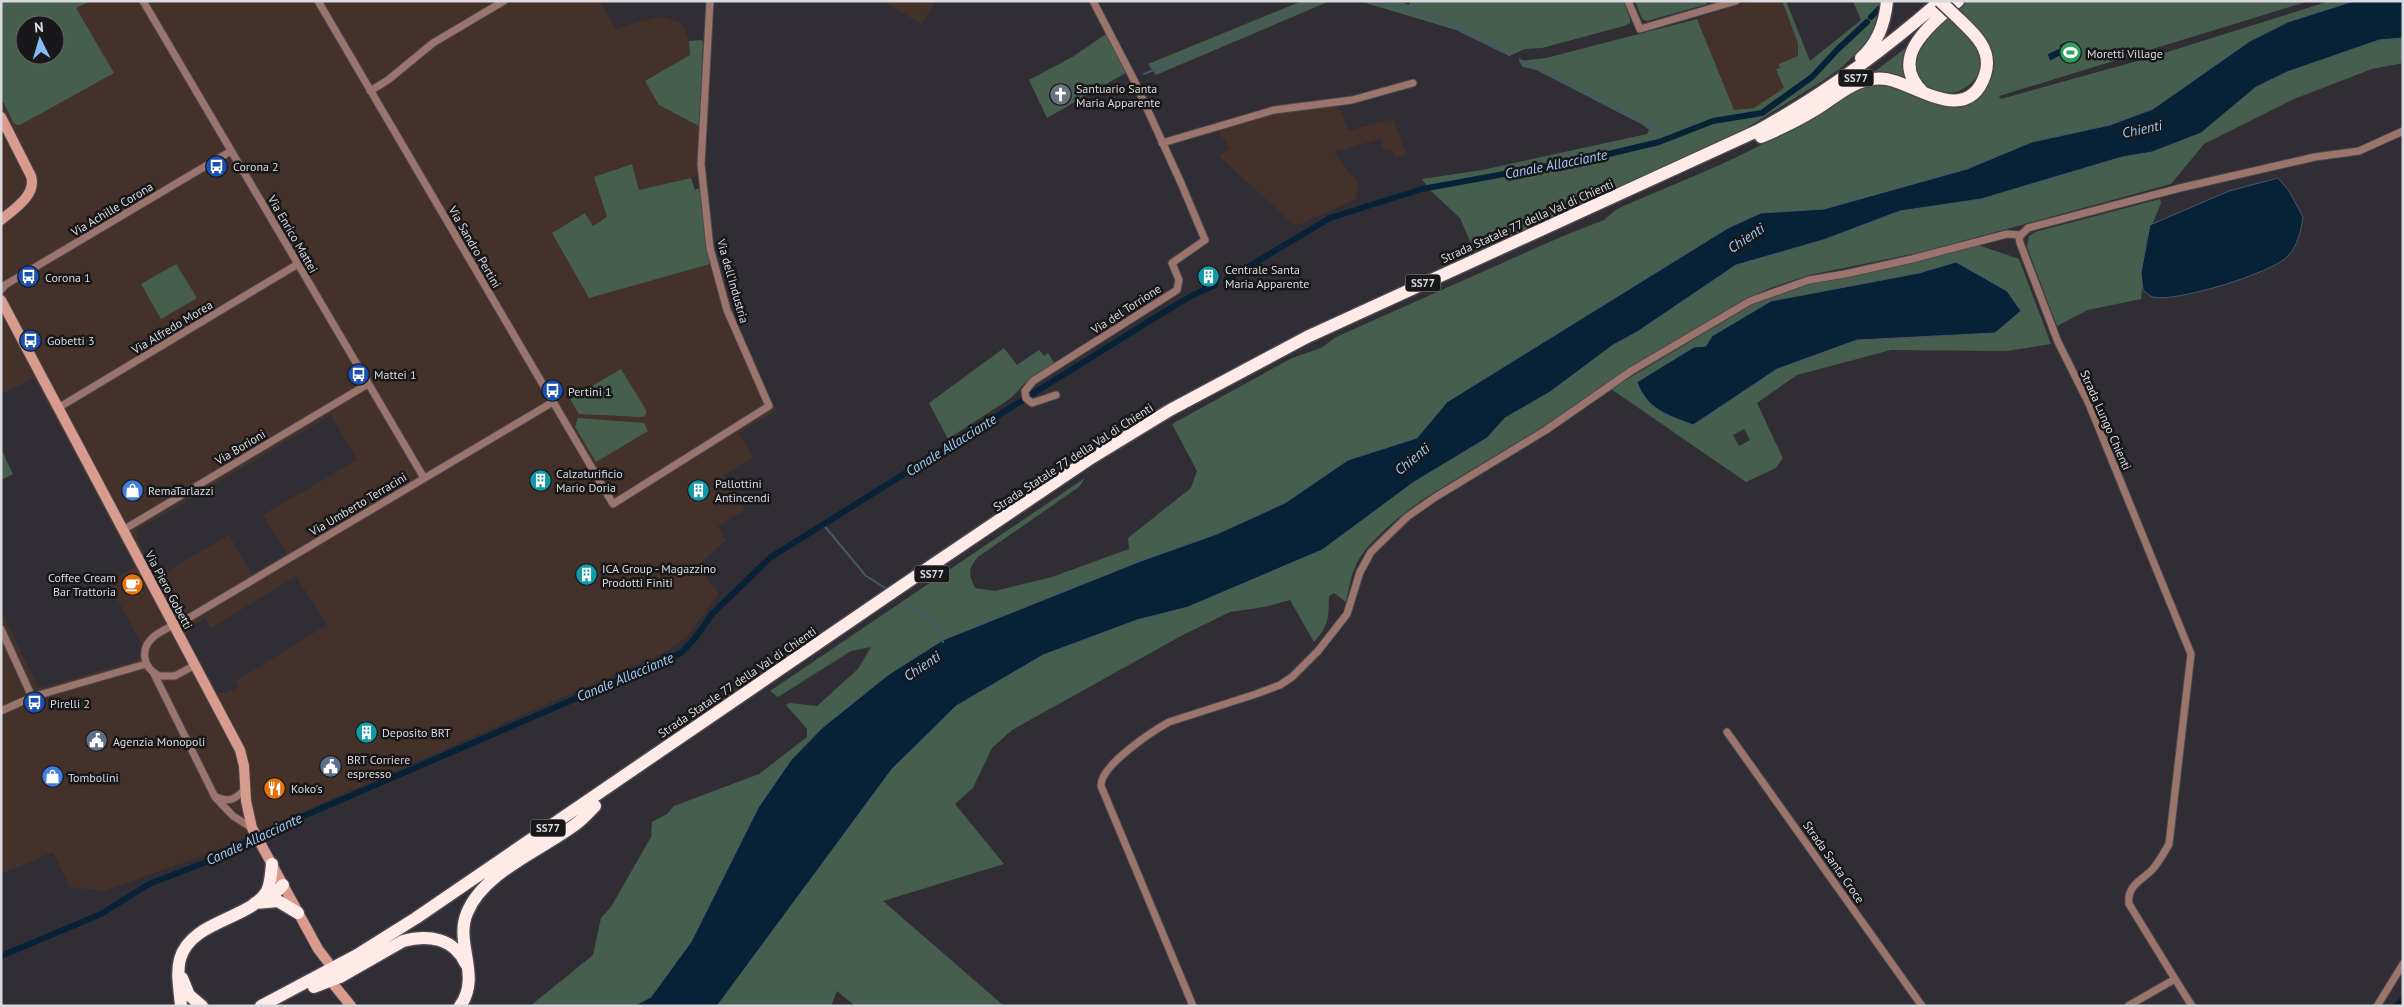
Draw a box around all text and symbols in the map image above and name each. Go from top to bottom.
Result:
north arrow [15,15,65,65]
text: N [33,18,44,36]
sports icon: Moretti Village [2059,41,2083,65]
place label: Moretti Village [2087,46,2163,61]
road number: SS77 [1838,70,1874,86]
place label: Santuario Santa Maria Apparente [1076,81,1160,110]
church icon: Santuario Santa Maria Apparente [1048,83,1072,107]
water label: Chienti [2120,116,2164,142]
water label: Canale Allacciante [1503,145,1609,183]
bus stop icon: Corona 2 [205,154,229,178]
place label: Corona 2 [233,159,279,174]
street label: Strada Statale 77 della Val di Chienti [1438,176,1616,266]
street label: Via Achille Corona [67,179,156,240]
street label: Via Enrico Mattei [264,192,321,275]
street label: Via Sandro Pertini [445,202,505,291]
water label: Chienti [1724,219,1768,257]
street label: Via dell'Industria [714,236,752,325]
place label: Centrale Santa Maria Apparente [1225,262,1309,291]
building icon: Centrale Santa Maria Apparente [1197,264,1221,288]
bus stop icon: Corona 1 [17,265,41,289]
place label: Corona 1 [45,270,91,285]
road number: SS77 [1406,274,1440,292]
street label: Via del Torrione [1087,281,1164,338]
street label: Via Alfredo Morea [128,297,215,358]
bus stop icon: Gobetti 3 [19,328,43,352]
place label: Gobetti 3 [47,333,94,348]
bus stop icon: Mattei 1 [346,362,370,386]
place label: Mattei 1 [374,367,417,382]
street label: Strada Lungo Chienti [2077,368,2135,472]
bus stop icon: Pertini 1 [540,379,564,403]
place label: Pertini 1 [568,384,612,399]
street label: Strada Statale 77 della Val di Chienti [990,400,1156,514]
water label: Canale Allacciante [902,410,1000,480]
street label: Via Borioni [211,426,268,468]
water label: Chienti [1391,439,1434,479]
place label: Calzaturificio Mario Doria [556,466,623,495]
building icon: Calzaturificio Mario Doria [528,468,552,492]
street label: Via Umberto Terracini [306,469,409,539]
place label: Pallottini Antincendi [715,476,770,505]
shop icon: RemaTarlazzi [120,478,144,502]
building icon: Pallottini Antincendi [687,478,711,502]
place label: RemaTarlazzi [148,483,214,498]
street label: Via Piero Gobetti [142,547,196,632]
place label: ICA Group - Magazzino Prodotti Finiti [602,561,716,590]
building icon: ICA Group - Magazzino Prodotti Finiti [574,563,598,587]
road number: SS77 [914,566,950,582]
place label: Coffee Cream Bar Trattoria [48,570,116,599]
cafe icon: Coffee Cream Bar Trattoria [120,572,144,596]
street label: Strada Statale 77 della Val di Chienti [655,623,819,741]
water label: Chienti [900,647,944,685]
water label: Canale Allacciante [574,648,677,706]
bus stop icon: Pirelli 2 [22,691,46,715]
place label: Pirelli 2 [50,696,90,711]
building icon: Deposito BRT [354,720,378,744]
place label: Deposito BRT [382,725,451,740]
public building icon: Agenzia Monopoli [85,729,109,753]
place label: Agenzia Monopoli [113,734,205,749]
place label: BRT Corriere espresso [347,752,410,781]
public building icon: BRT Corriere espresso [319,754,343,778]
shop icon: Tombolini [40,765,64,789]
place label: Tombolini [68,770,119,785]
restaurant icon: Koko's [263,776,287,800]
place label: Koko's [291,781,323,796]
water label: Canale Allacciante [203,809,305,869]
street label: Strada Santa Croce [1800,818,1868,906]
road number: SS77 [530,820,566,836]

